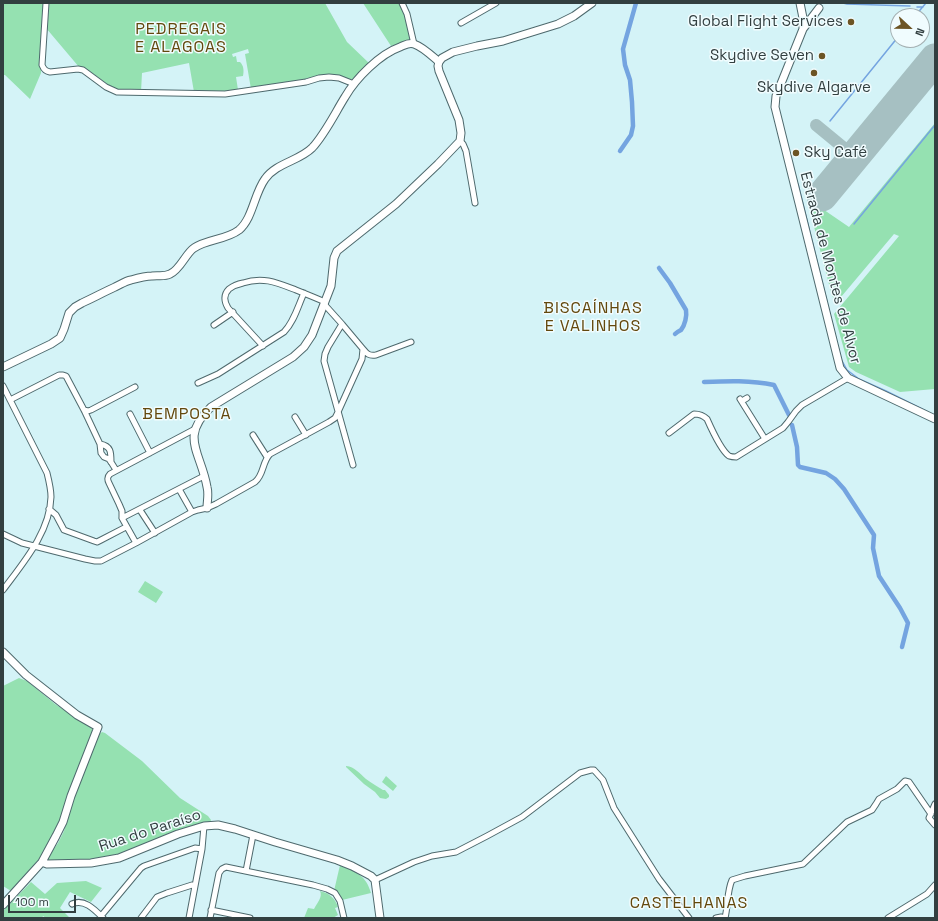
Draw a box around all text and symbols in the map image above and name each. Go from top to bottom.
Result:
north arrow [890,8,930,48]
place label: Global Flight Services [688,13,843,31]
marker: Global Flight Services [846,17,856,27]
district label: PEDREGAIS E ALAGOAS [135,20,227,58]
text: N [912,26,928,38]
place label: Skydive Seven [710,47,814,65]
marker: Skydive Seven [817,51,827,61]
marker: Skydive Algarve [809,68,819,78]
place label: Skydive Algarve [757,79,871,97]
place label: Sky Café [804,144,867,162]
marker: Sky Café [791,148,801,158]
street label: Estrada de Montes de Alvor [796,170,864,366]
district label: BISCAÍNHAS E VALINHOS [543,299,643,337]
district label: BEMPOSTA [142,405,232,425]
street label: Rua do Paraíso [97,806,203,856]
scale bar [10,887,78,913]
text: 100 m [15,894,49,910]
district label: CASTELHANAS [630,894,748,914]

